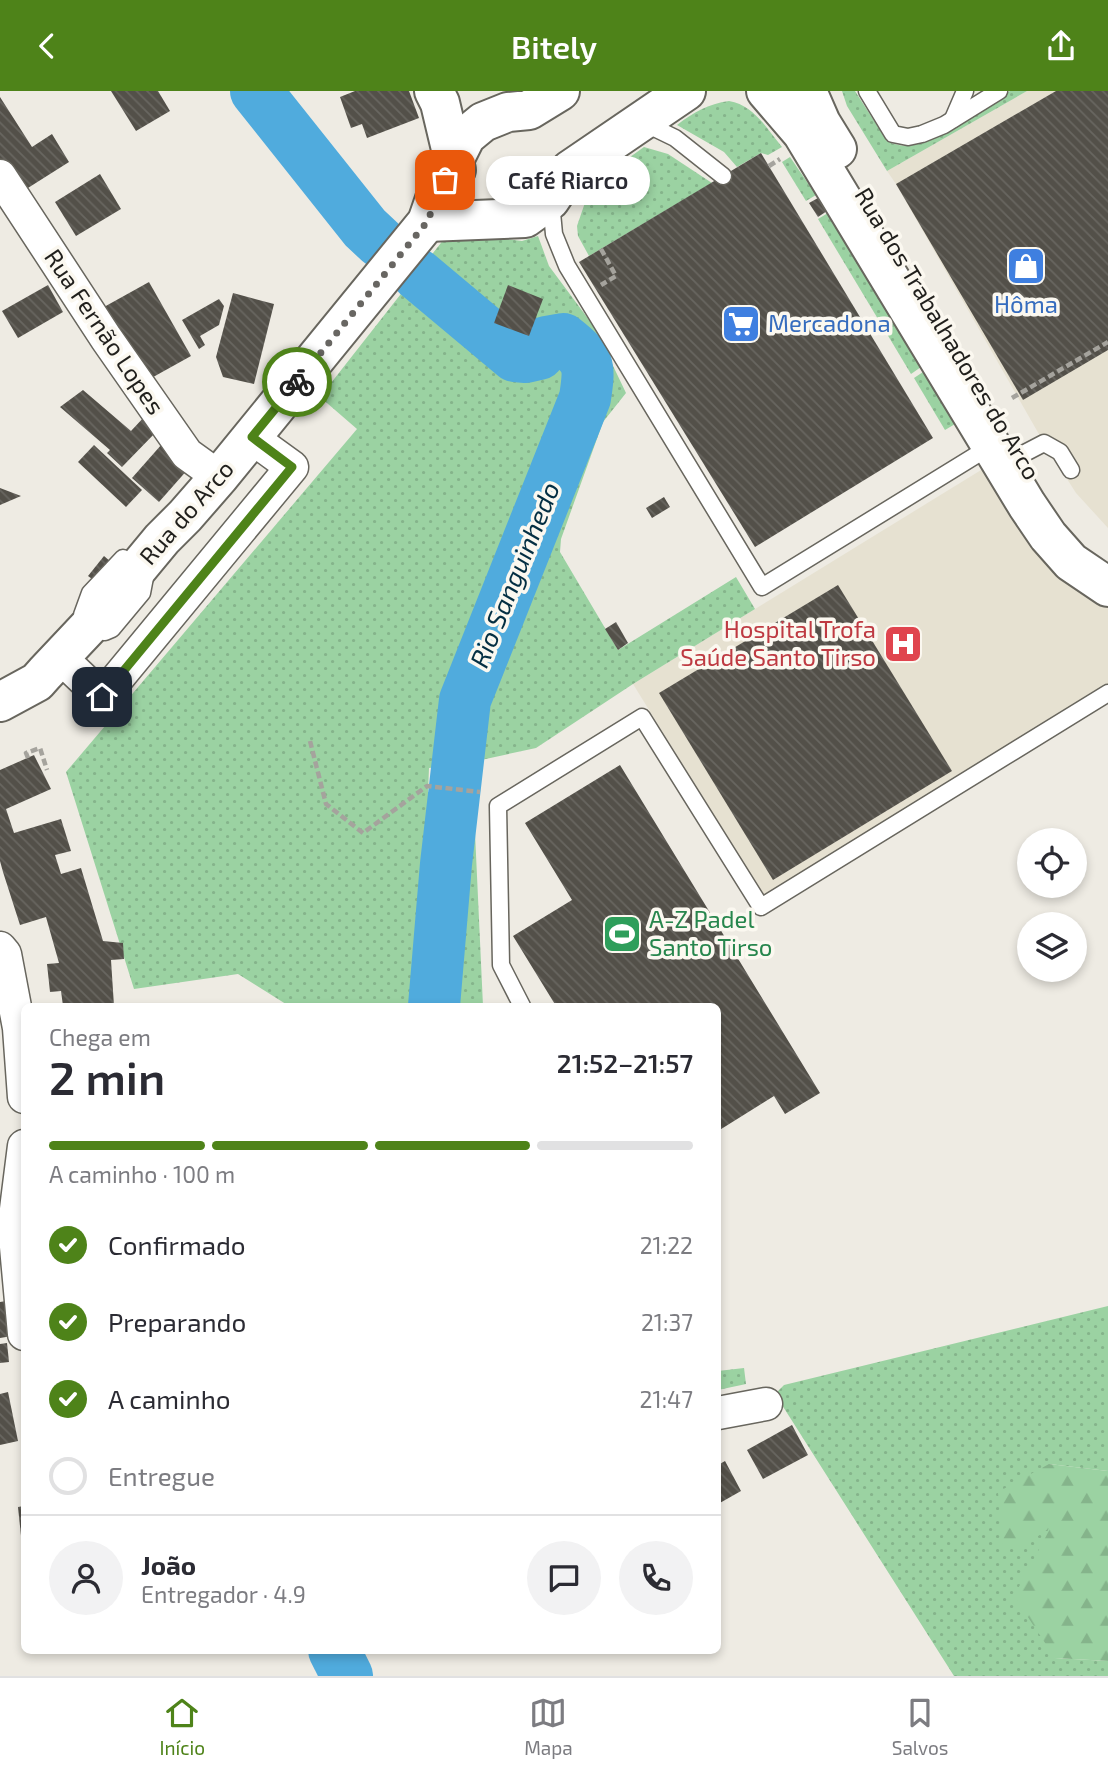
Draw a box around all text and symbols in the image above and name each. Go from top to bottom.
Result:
icon: back [28,27,66,65]
text: Bitely [511,27,597,65]
icon: share [1042,27,1080,65]
pin [415,150,475,210]
callout: Café Riarco [487,155,652,205]
icon: bag [426,161,464,199]
text: Café Riarco [508,166,628,194]
street label: Rua dos Trabalhadores do Arco [849,182,1047,485]
street label: Rua Fernão Lopes [39,243,171,419]
shop icon: Hôma [1005,245,1047,287]
place label: Hôma [994,289,1058,318]
supermarket icon: Mercadona [720,303,762,345]
place label: Mercadona [768,308,891,337]
courier [262,347,332,417]
icon: bike [278,363,316,401]
street label: Rua do Arco [133,454,239,570]
water label: Rio Sanguinhedo [462,477,565,672]
place label: Hospital Trofa Saúde Santo Tirso [680,614,876,671]
hospital icon: Hospital Trofa Saúde Santo Tirso [882,623,924,665]
pin [72,667,132,727]
icon: home [83,678,121,716]
map controls [1017,828,1087,982]
button: locate [1017,828,1087,898]
place label: A-Z Padel Santo Tirso [649,904,773,961]
button: layers [1017,912,1087,982]
sports icon: A-Z Padel Santo Tirso [601,913,643,955]
text: Chega em [49,1023,151,1051]
text: 21:52–21:57 [557,1047,693,1078]
text: 2 min [49,1049,165,1104]
text: A caminho · 100 m [49,1160,235,1188]
icon: check [49,1226,87,1264]
text: Confirmado [108,1229,246,1260]
text: 21:22 [640,1231,693,1259]
icon: check [49,1303,87,1341]
text: Preparando [108,1306,246,1337]
text: 21:37 [641,1308,693,1336]
icon: check [49,1380,87,1418]
text: A caminho [108,1383,231,1414]
text: 21:47 [640,1385,693,1413]
text: Entregue [108,1460,215,1491]
button: person [49,1541,123,1615]
button: chat [527,1541,601,1615]
button: phone [619,1541,693,1615]
text: João [141,1549,196,1580]
text: Entregador · 4.9 [141,1580,306,1608]
tab: Início [160,1694,205,1759]
tab: Mapa [524,1694,573,1759]
tab: Salvos [892,1694,948,1759]

